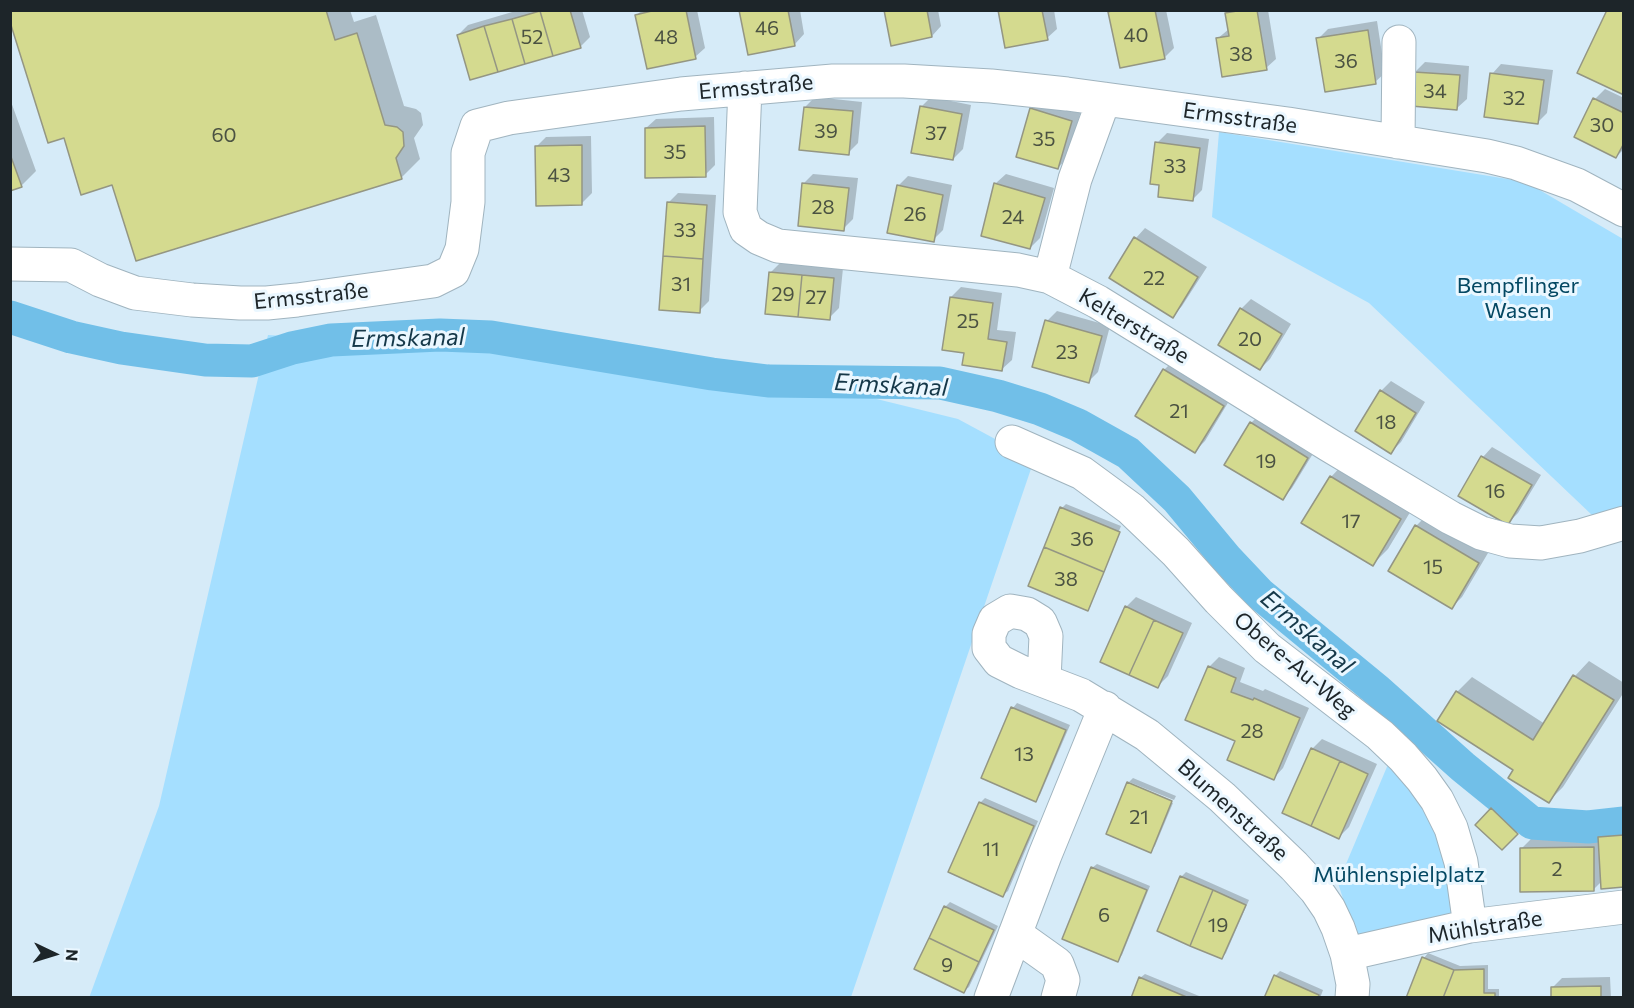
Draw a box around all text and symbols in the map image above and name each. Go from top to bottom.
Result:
house number: 46 [755,16,779,40]
house number: 40 [1123,23,1149,47]
house number: 52 [521,25,543,49]
house number: 48 [654,25,678,49]
house number: 38 [1229,42,1253,66]
house number: 36 [1334,49,1358,73]
street label: Ermsstraße [698,69,814,105]
house number: 34 [1423,79,1447,103]
house number: 32 [1503,86,1525,110]
street label: Ermsstraße [1181,97,1299,139]
house number: 30 [1590,113,1614,137]
house number: 39 [814,119,838,143]
house number: 37 [925,121,947,145]
house number: 60 [211,123,237,147]
house number: 35 [1033,127,1055,151]
house number: 35 [664,140,686,164]
house number: 33 [1164,154,1186,178]
house number: 43 [547,163,571,187]
house number: 28 [811,195,835,219]
house number: 26 [903,202,927,226]
house number: 24 [1002,205,1024,229]
house number: 33 [674,218,696,242]
house number: 22 [1143,266,1165,290]
house number: 31 [671,272,691,296]
park label: Bempflinger Wasen [1457,273,1579,324]
street label: Ermsstraße [252,277,370,315]
house number: 29 [771,282,795,306]
street label: Kelterstraße [1074,283,1194,369]
house number: 27 [805,285,827,309]
house number: 25 [957,309,979,333]
water label: Ermskanal [351,323,465,353]
house number: 20 [1238,327,1262,351]
house number: 23 [1056,340,1078,364]
water label: Ermskanal [834,368,948,402]
house number: 21 [1169,399,1189,423]
house number: 18 [1376,410,1396,434]
house number: 19 [1256,449,1276,473]
house number: 16 [1485,479,1505,503]
house number: 17 [1341,509,1361,533]
house number: 36 [1070,527,1094,551]
house number: 15 [1423,555,1443,579]
house number: 38 [1054,567,1078,591]
water label: Ermskanal [1255,584,1359,680]
street label: Obere-Au-Weg [1229,606,1361,724]
house number: 28 [1240,719,1264,743]
house number: 13 [1014,742,1034,766]
street label: Blumenstraße [1172,754,1294,866]
house number: 21 [1129,805,1149,829]
house number: 11 [982,837,1000,861]
house number: 2 [1551,857,1563,881]
park label: Mühlenspielplatz [1313,862,1485,888]
house number: 6 [1098,903,1110,927]
street label: Mühlstraße [1426,905,1544,949]
house number: 19 [1208,913,1228,937]
north arrow [24,924,84,984]
text: N [63,949,82,962]
house number: 9 [941,953,953,977]

